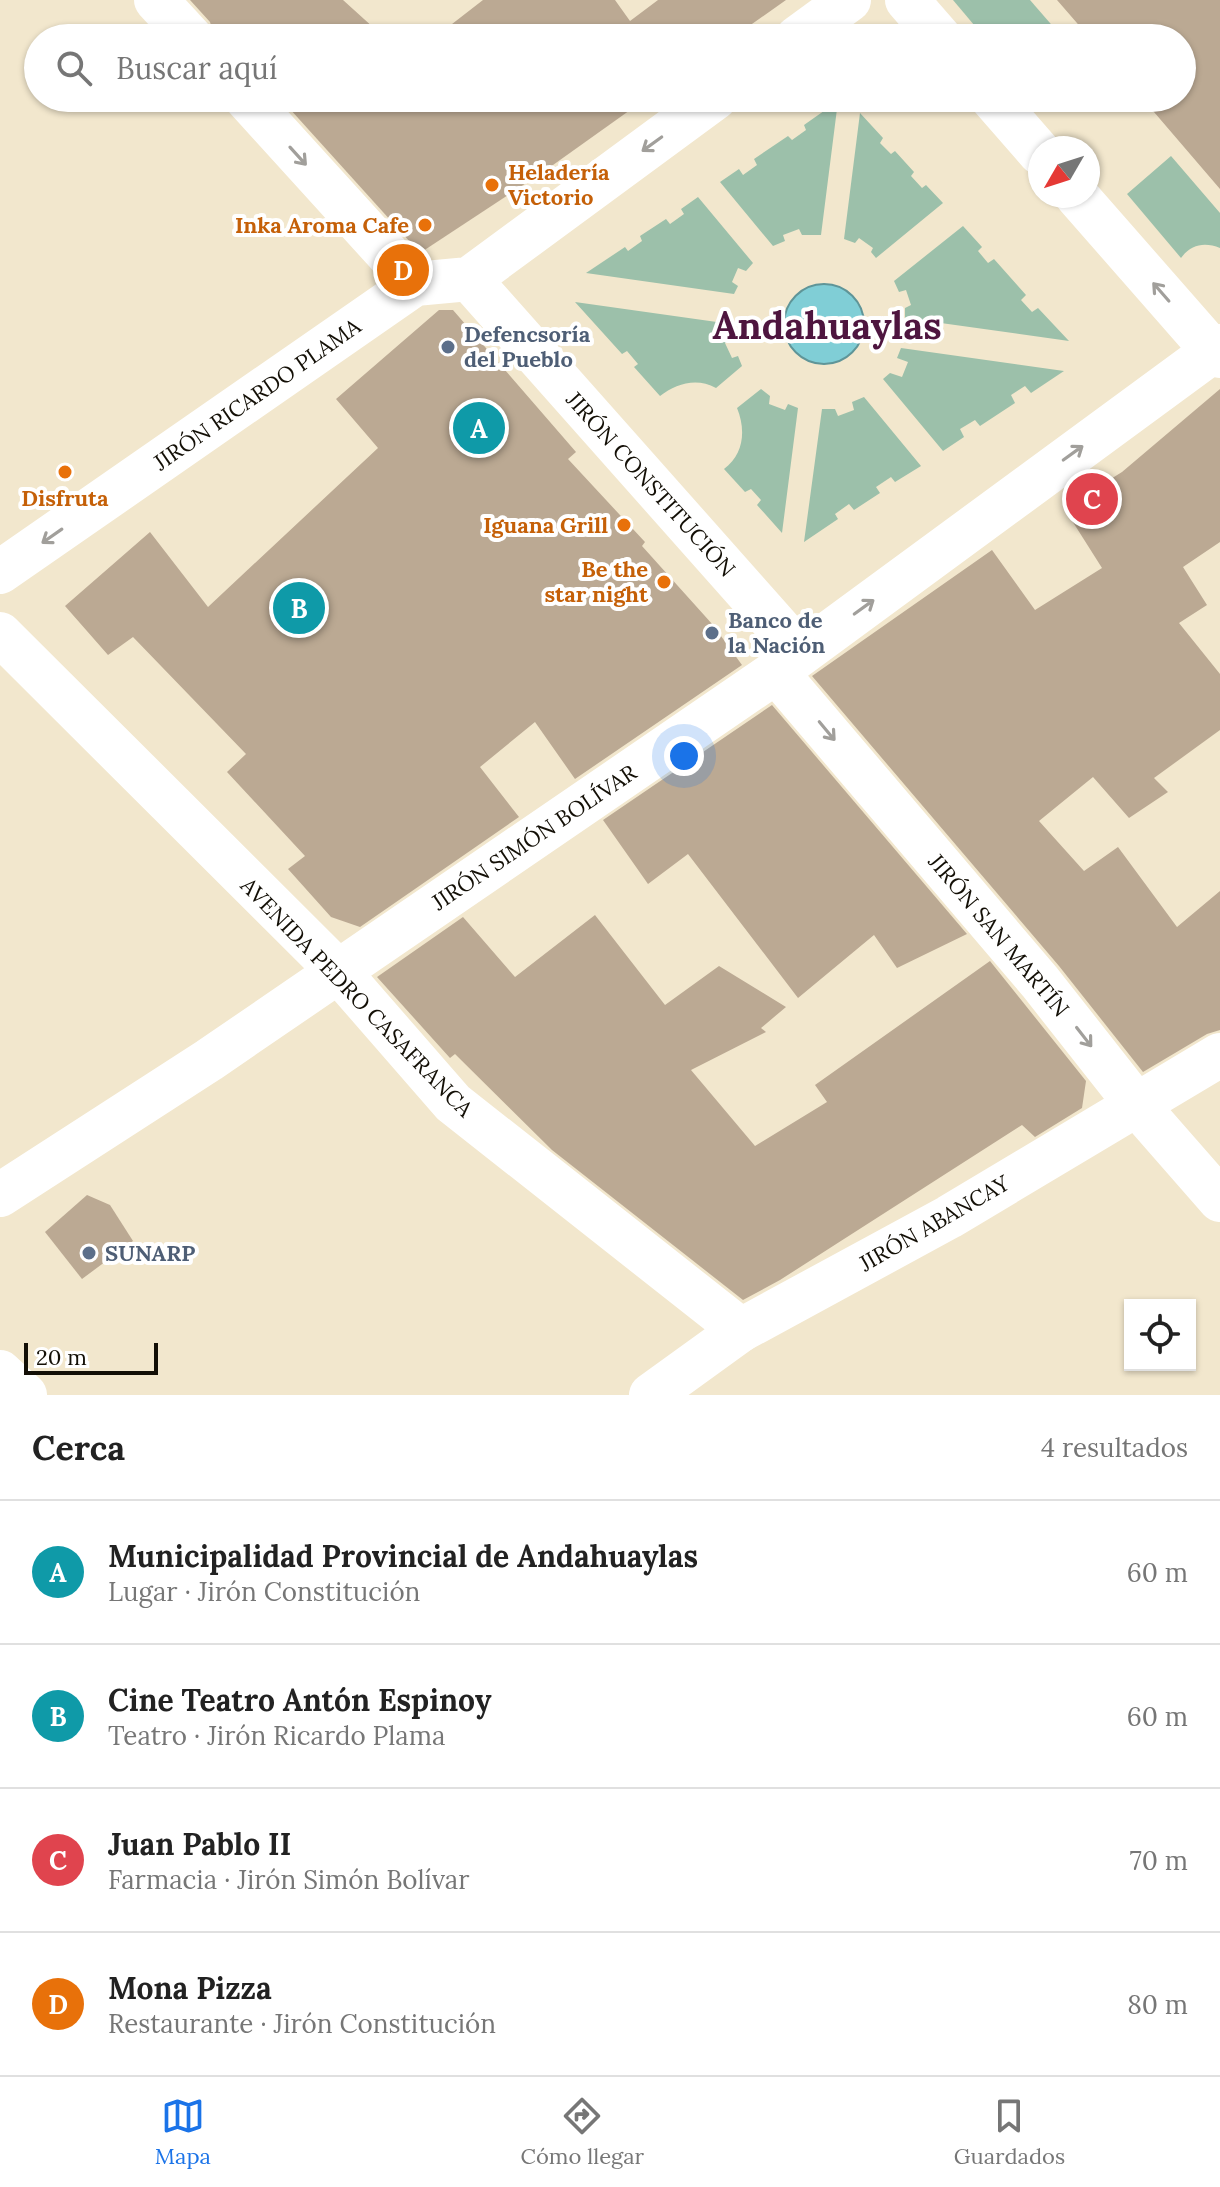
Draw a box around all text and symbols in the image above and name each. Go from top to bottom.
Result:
search box [24,24,1196,112]
icon: search [52,46,96,90]
text: Buscar aquí [116,49,277,87]
one-way arrow [642,136,664,152]
north arrow [1028,136,1100,208]
one-way arrow [289,145,307,165]
place label: Heladería Victorio [508,158,610,211]
marker: Heladería Victorio [483,176,501,194]
place label: Inka Aroma Cafe [235,211,409,239]
marker: Inka Aroma Cafe [416,216,434,234]
pin: D [377,240,429,300]
one-way arrow [1152,282,1170,302]
district label: Andahuaylas [712,301,942,350]
street label: JIRÓN RICARDO PLAMA [147,311,367,477]
place label: Defencsoría del Pueblo [464,320,591,373]
marker: Defencsoría del Pueblo [439,338,457,356]
street label: JIRÓN CONSTITUCIÓN [560,385,742,582]
pin: A [453,398,505,458]
one-way arrow [1062,444,1083,461]
marker: Disfruta [56,463,74,481]
pin: C [1066,469,1118,529]
place label: Disfruta [21,484,109,512]
place label: Iguana Grill [483,511,608,539]
marker: Iguana Grill [615,516,633,534]
one-way arrow [42,528,64,544]
place label: Be the star night [544,555,649,608]
marker: Be the star night [655,573,673,591]
pin: B [273,578,325,638]
one-way arrow [853,599,874,616]
place label: Banco de la Nación [728,606,825,659]
marker: Banco de la Nación [703,624,721,642]
one-way arrow [817,720,835,741]
your location [664,736,704,776]
street label: JIRÓN SIMÓN BOLÍVAR [425,758,642,917]
street label: JIRÓN SAN MARTÍN [922,847,1075,1022]
street label: AVENIDA PEDRO CASAFRANCA [234,871,480,1124]
one-way arrow [1075,1026,1092,1047]
street label: JIRÓN ABANCAY [853,1168,1015,1278]
place label: SUNARP [105,1239,195,1267]
marker: SUNARP [80,1244,98,1262]
map controls [1124,1299,1196,1371]
button: locate [1124,1299,1196,1371]
scale bar [24,1339,158,1375]
text: 20 m [36,1343,87,1371]
text: Cerca [32,1426,125,1469]
text: 4 resultados [1041,1431,1188,1464]
text: Municipalidad Provincial de Andahuaylas [108,1537,698,1575]
text: A [49,1556,67,1589]
text: 60 m [1127,1556,1188,1589]
text: Lugar · Jirón Constitución [108,1575,420,1608]
text: Cine Teatro Antón Espinoy [108,1681,491,1719]
text: B [49,1700,67,1733]
text: 60 m [1127,1700,1188,1733]
text: Teatro · Jirón Ricardo Plama [108,1719,445,1752]
text: Juan Pablo II [108,1825,291,1863]
text: C [49,1844,67,1877]
text: 70 m [1130,1844,1188,1877]
text: Farmacia · Jirón Simón Bolívar [108,1863,469,1896]
text: Mona Pizza [108,1969,272,2007]
text: D [48,1988,68,2021]
text: 80 m [1127,1988,1188,2021]
text: Restaurante · Jirón Constitución [108,2007,496,2040]
tab: Mapa [155,2094,211,2170]
tab: Cómo llegar [521,2094,644,2170]
tab: Guardados [954,2094,1065,2170]

